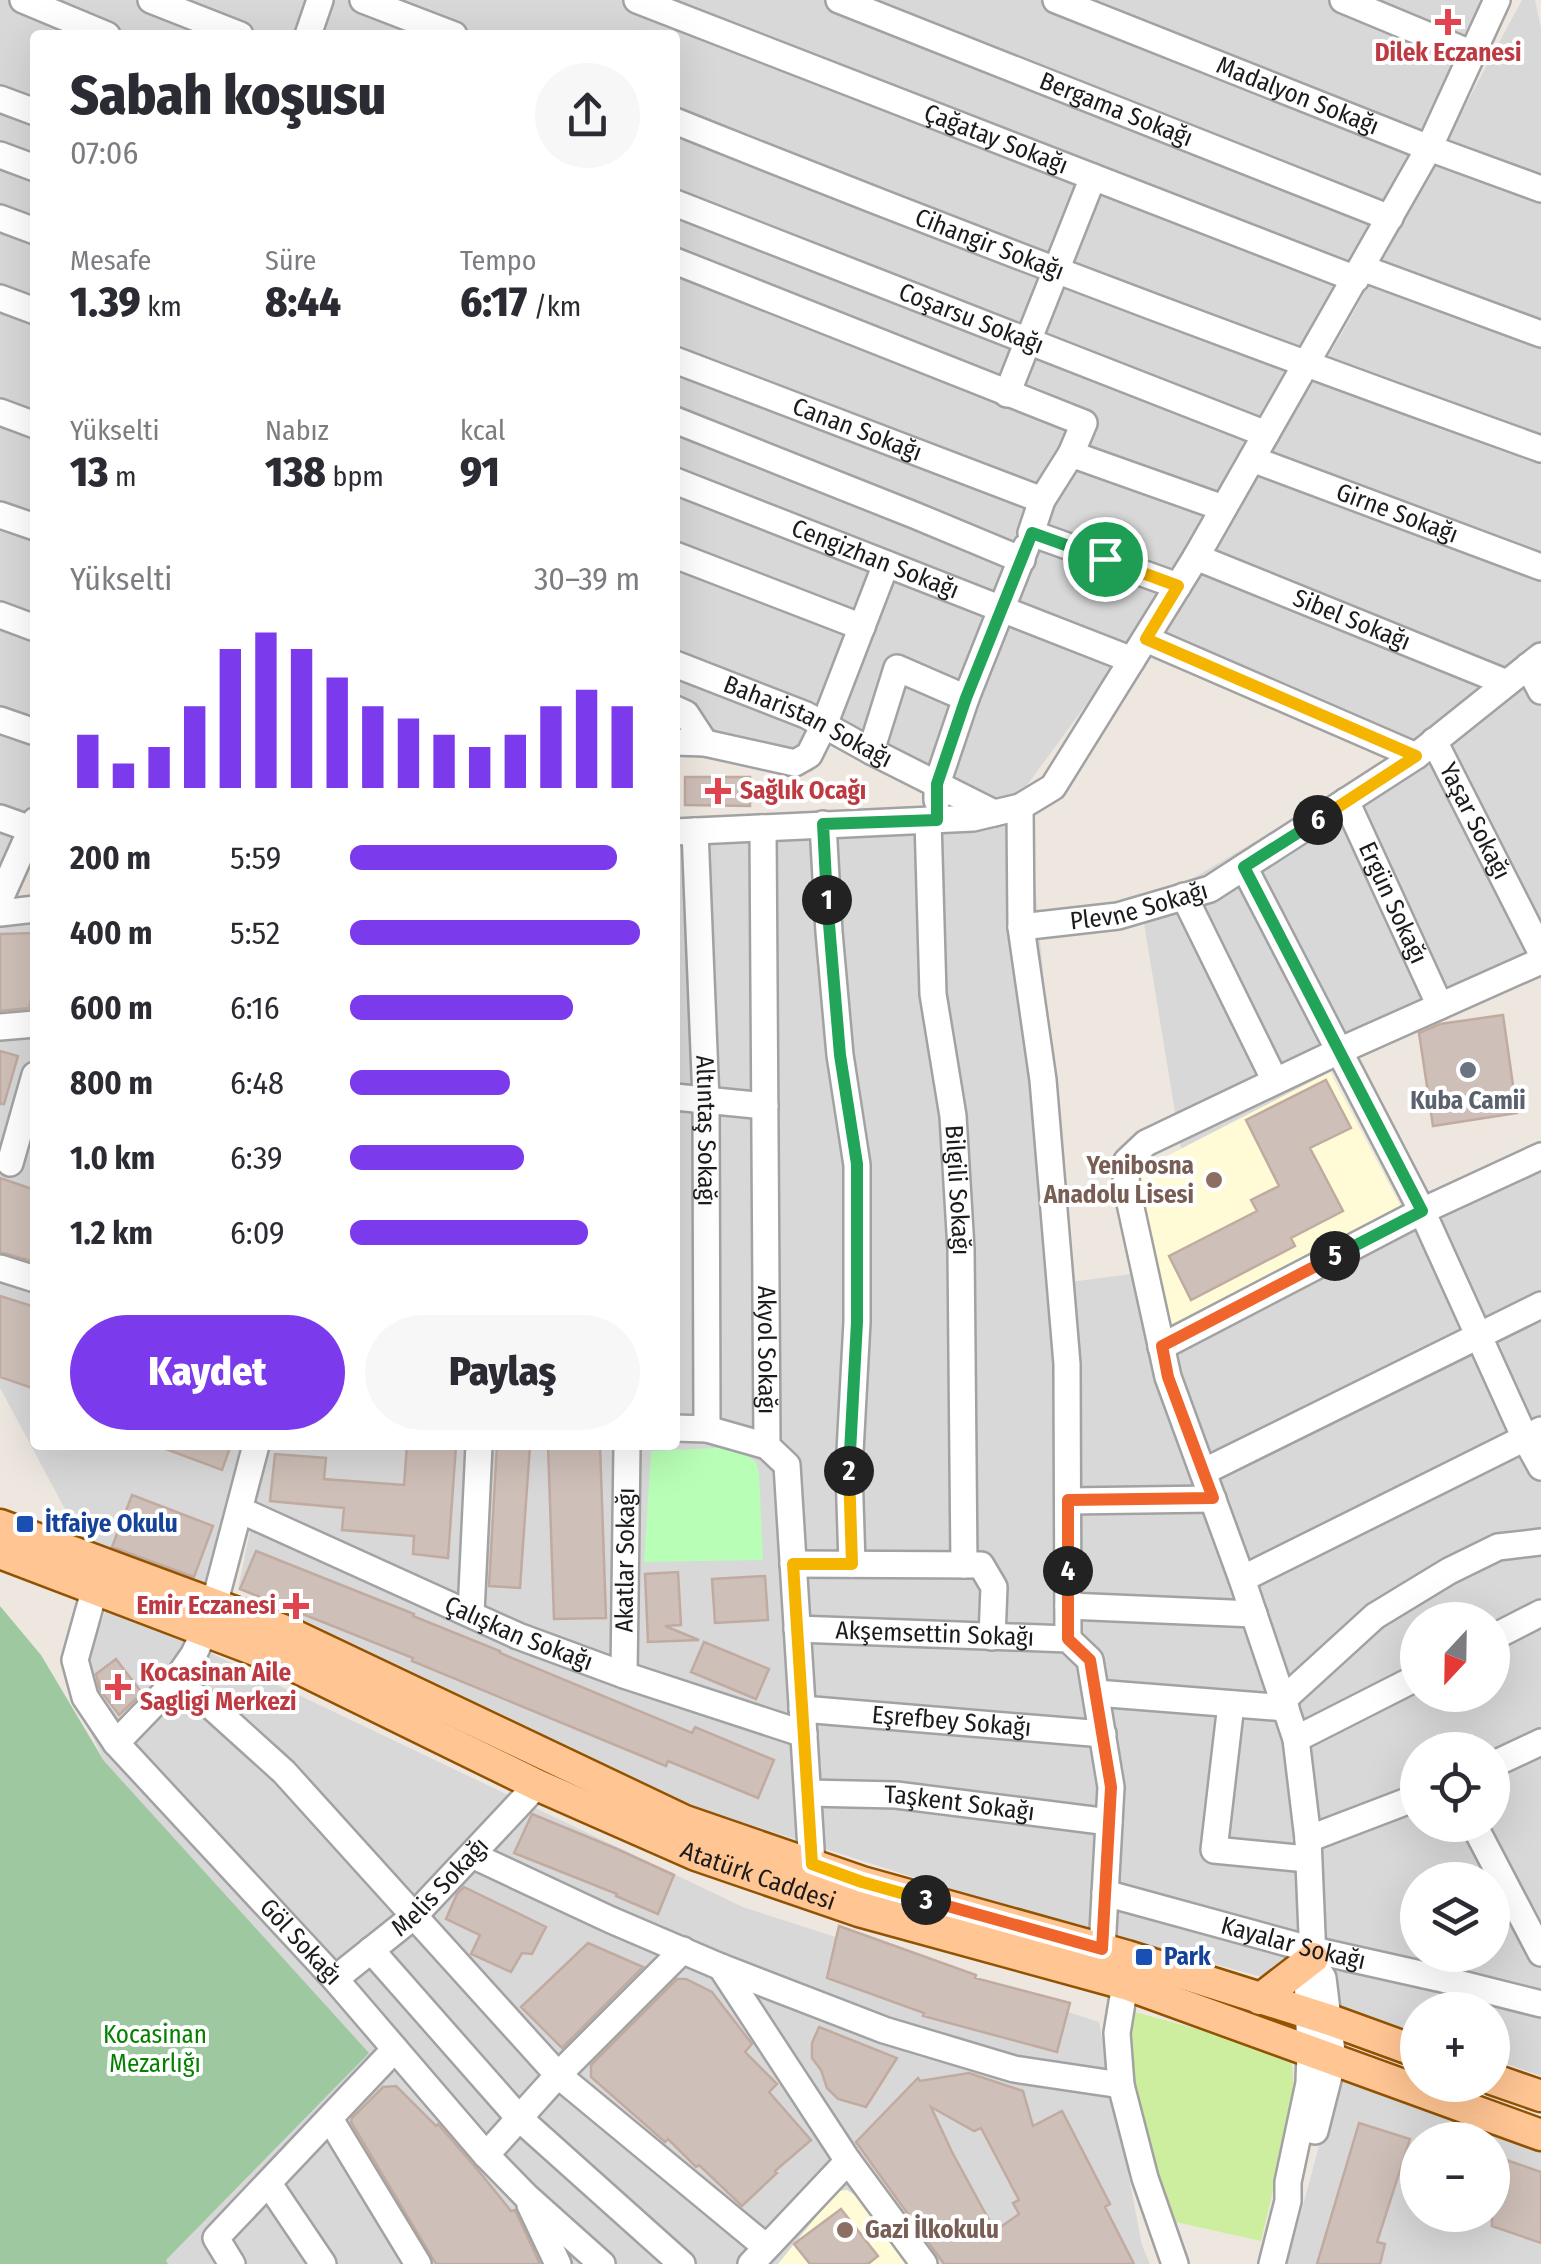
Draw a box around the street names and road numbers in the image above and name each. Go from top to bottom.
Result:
street label: Madalyon Sokağı [1212,50,1383,142]
street label: Bergama Sokağı [1035,66,1197,153]
street label: Çağatay Sokağı [920,98,1072,181]
street label: Cihangir Sokağı [911,202,1068,287]
street label: Coşarsu Sokağı [894,277,1048,361]
street label: Canan Sokağı [788,391,926,468]
street label: Girne Sokağı [1332,477,1462,550]
street label: Cengizhan Sokağı [787,513,963,606]
street label: Sibel Sokağı [1289,583,1415,657]
street label: Baharistan Sokağı [719,669,897,774]
street label: Yaşar Sokağı [1433,758,1517,885]
street label: Ergün Sokağı [1352,837,1434,968]
street label: Plevne Sokağı [1068,875,1211,936]
street label: Altıntaş Sokağı [689,1055,721,1206]
street label: Bilgili Sokağı [939,1124,976,1255]
street label: Akyol Sokağı [751,1286,782,1414]
street label: Akatlar Sokağı [610,1487,641,1633]
street label: Çalışkan Sokağı [440,1590,597,1677]
street label: Akşemsettin Sokağı [835,1615,1035,1653]
street label: Eşrefbey Sokağı [871,1700,1032,1743]
street label: Taşkent Sokağı [884,1780,1036,1827]
street label: Melis Sokağı [386,1831,495,1943]
street label: Atatürk Caddesi [676,1835,840,1917]
street label: Göl Sokağı [253,1893,348,1991]
street label: Kayalar Sokağı [1218,1911,1368,1976]

